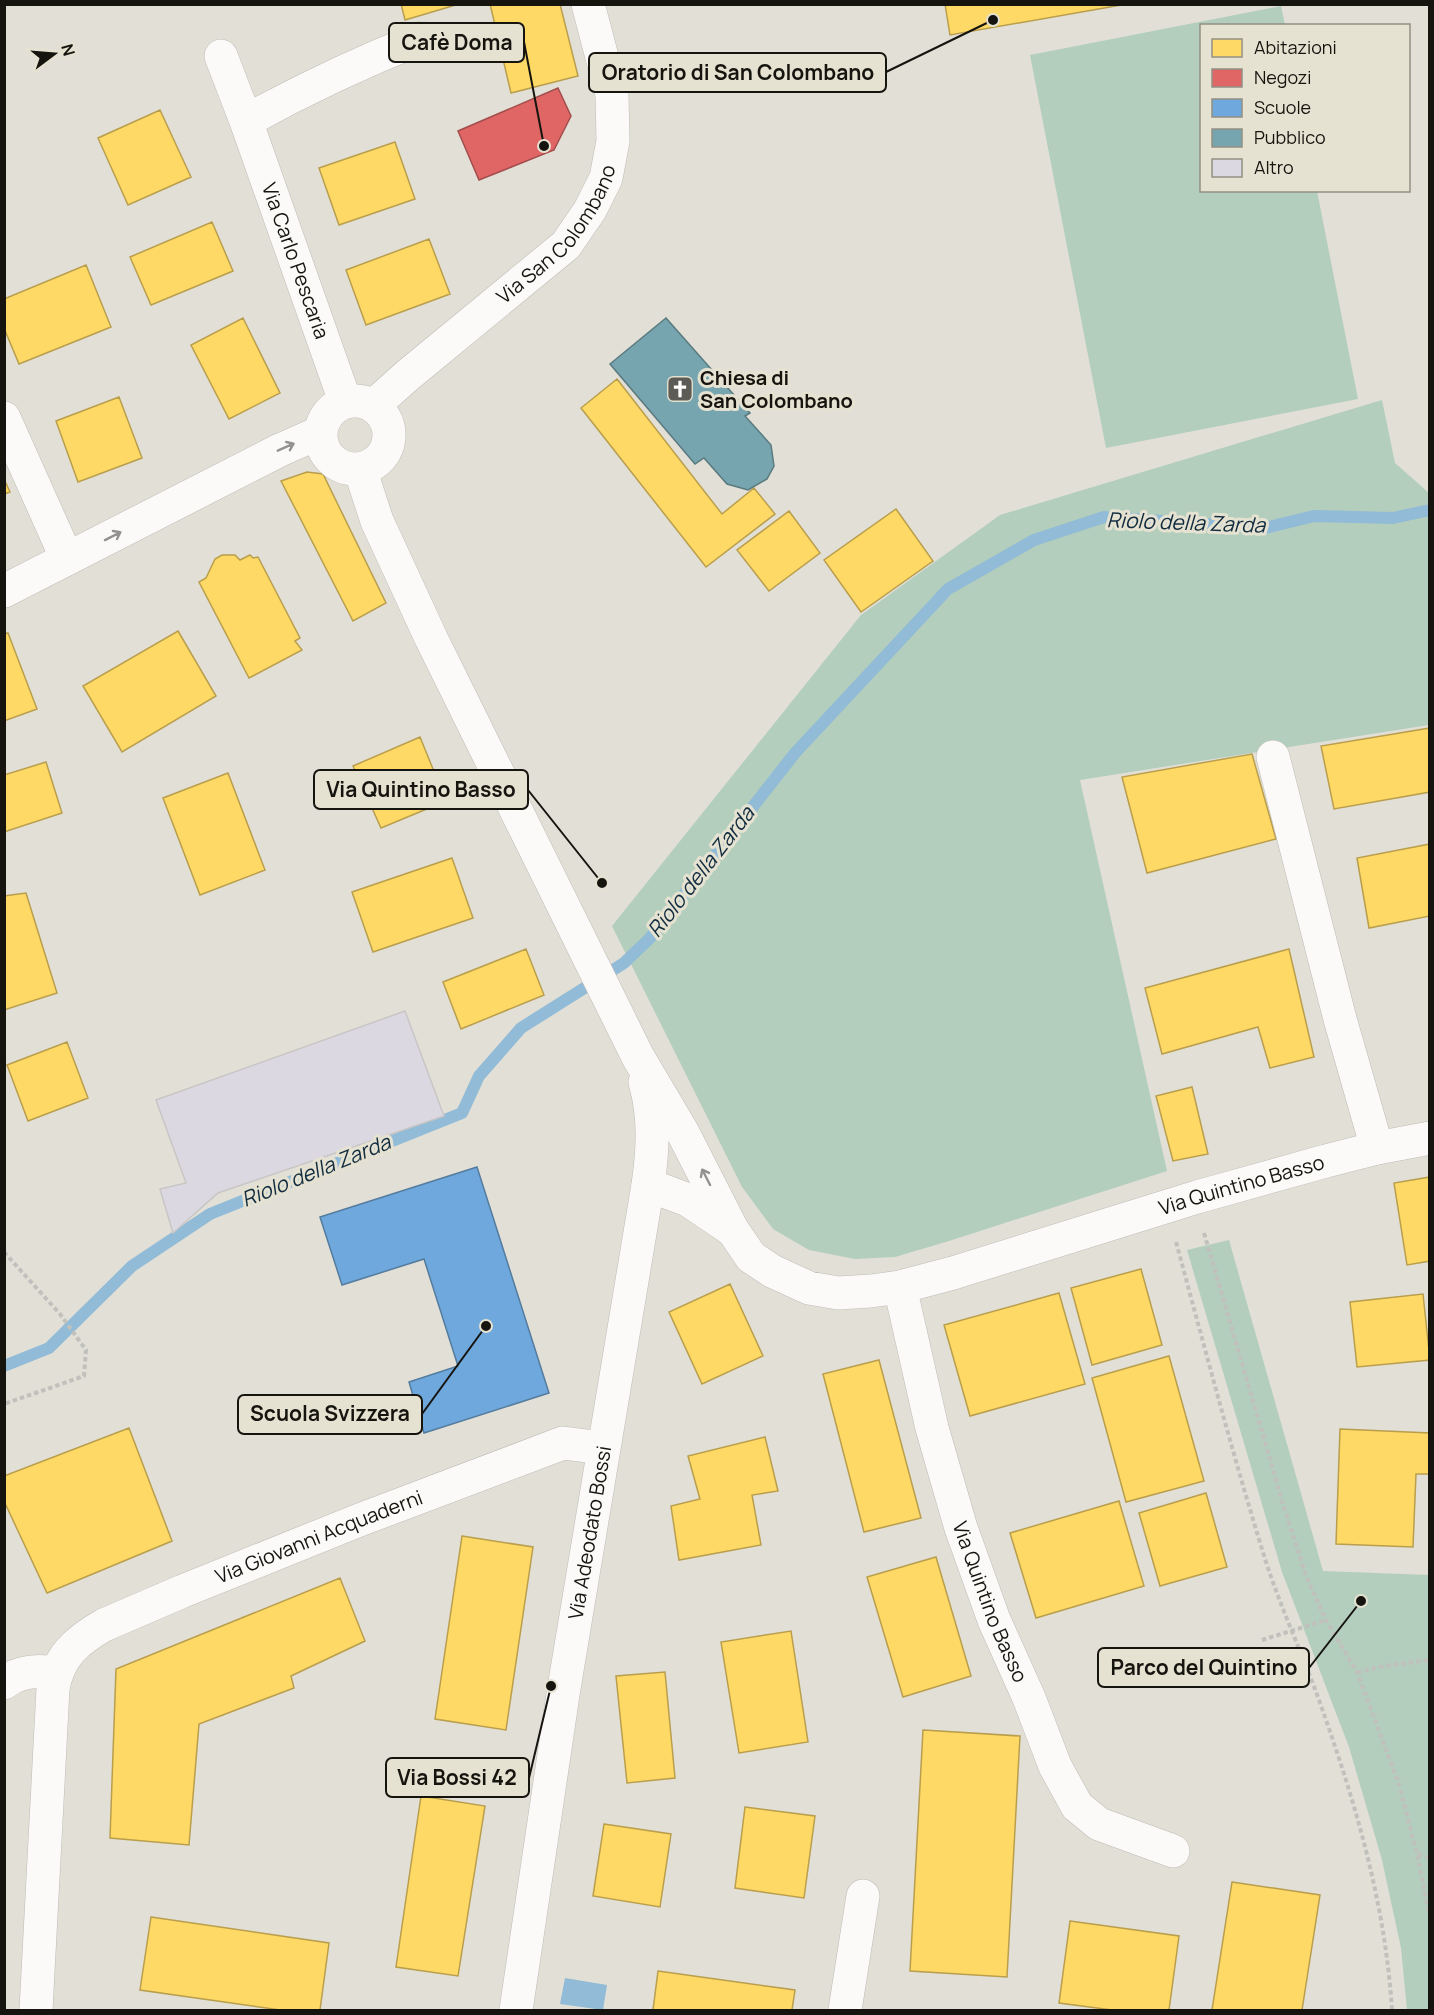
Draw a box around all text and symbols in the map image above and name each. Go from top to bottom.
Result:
callout: Cafè Doma [389,23,524,62]
north arrow [24,24,84,84]
legend [1200,24,1410,192]
text: Cafè Doma [401,28,513,56]
text: Abitazioni [1254,35,1337,59]
text: N [56,41,81,58]
callout: Oratorio di San Colombano [589,53,886,92]
text: Oratorio di San Colombano [602,58,874,86]
text: Negozi [1254,65,1312,89]
text: Scuole [1254,95,1311,119]
text: Pubblico [1254,125,1326,149]
text: Altro [1254,155,1294,179]
street label: Via San Colombano [491,162,621,310]
street label: Via Carlo Pescaria [256,179,336,343]
place label: Chiesa di San Colombano [700,364,853,414]
church icon: Chiesa di San Colombano [665,374,695,404]
one-way arrow [277,441,295,452]
water label: Riolo della Zarda [1106,505,1267,539]
one-way arrow [103,530,121,541]
callout: Via Quintino Basso [314,770,528,809]
text: Via Quintino Basso [326,775,516,803]
water label: Riolo della Zarda [640,799,761,942]
water label: Riolo della Zarda [237,1127,396,1213]
street label: Via Quintino Basso [1155,1148,1327,1221]
one-way arrow [700,1169,712,1186]
callout: Scuola Svizzera [238,1395,422,1434]
text: Scuola Svizzera [250,1399,410,1427]
street label: Via Adeodato Bossi [562,1444,617,1621]
street label: Via Giovanni Acquaderni [211,1483,426,1590]
street label: Via Quintino Basso [947,1518,1034,1687]
callout: Parco del Quintino [1098,1648,1309,1687]
text: Parco del Quintino [1111,1653,1297,1681]
callout: Via Bossi 42 [386,1758,529,1797]
text: Via Bossi 42 [397,1763,517,1791]

